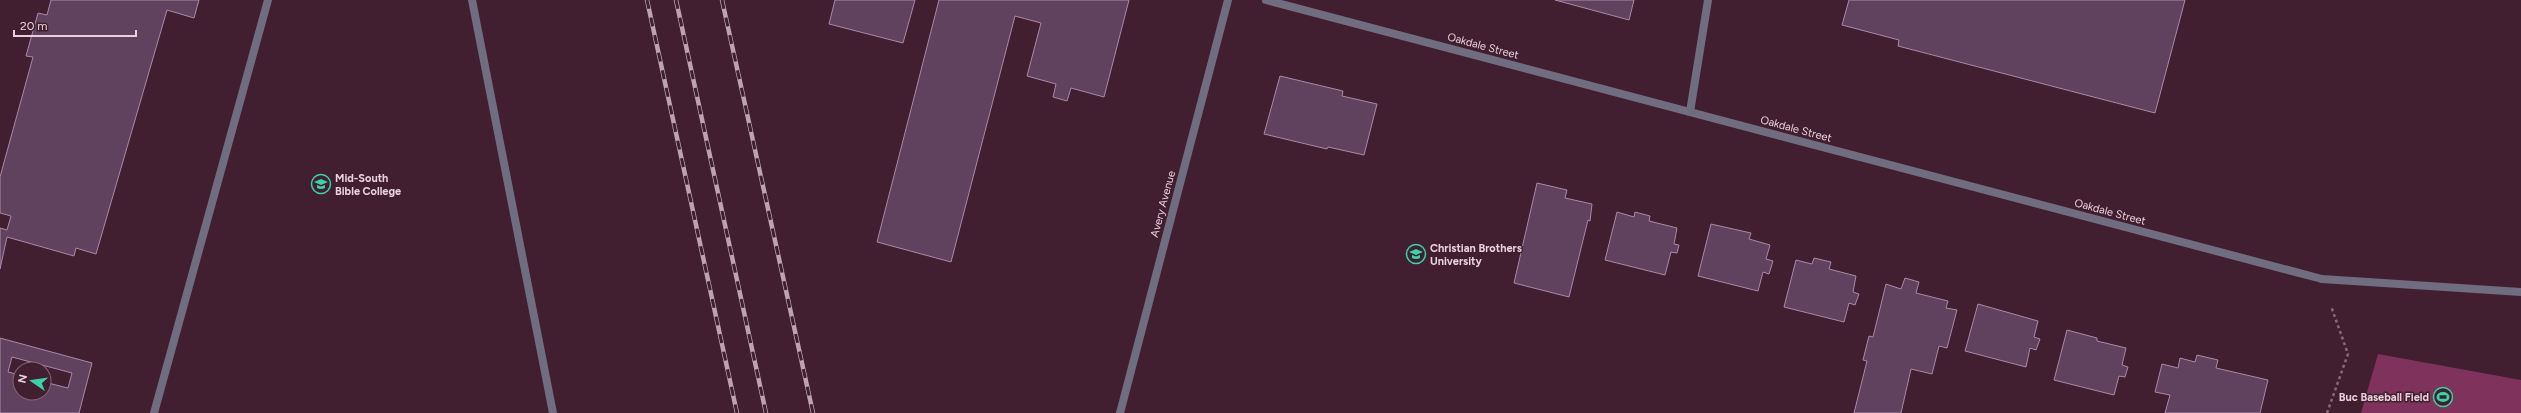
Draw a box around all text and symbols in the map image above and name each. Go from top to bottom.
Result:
scale bar [14,12,136,38]
text: 20 m [20,19,48,33]
street label: Oakdale Street [1446,30,1520,62]
street label: Oakdale Street [1759,113,1833,145]
street label: Avery Avenue [1148,169,1178,239]
place label: Mid-South Bible College [335,172,401,198]
school or university icon: Mid-South Bible College [310,173,332,195]
street label: Oakdale Street [2073,196,2147,228]
place label: Christian Brothers University [1430,242,1522,268]
school or university icon: Christian Brothers University [1405,243,1427,265]
north arrow [12,361,52,401]
text: N [15,373,30,384]
sports icon: Buc Baseball Field [2432,386,2454,408]
place label: Buc Baseball Field [2339,391,2429,404]

